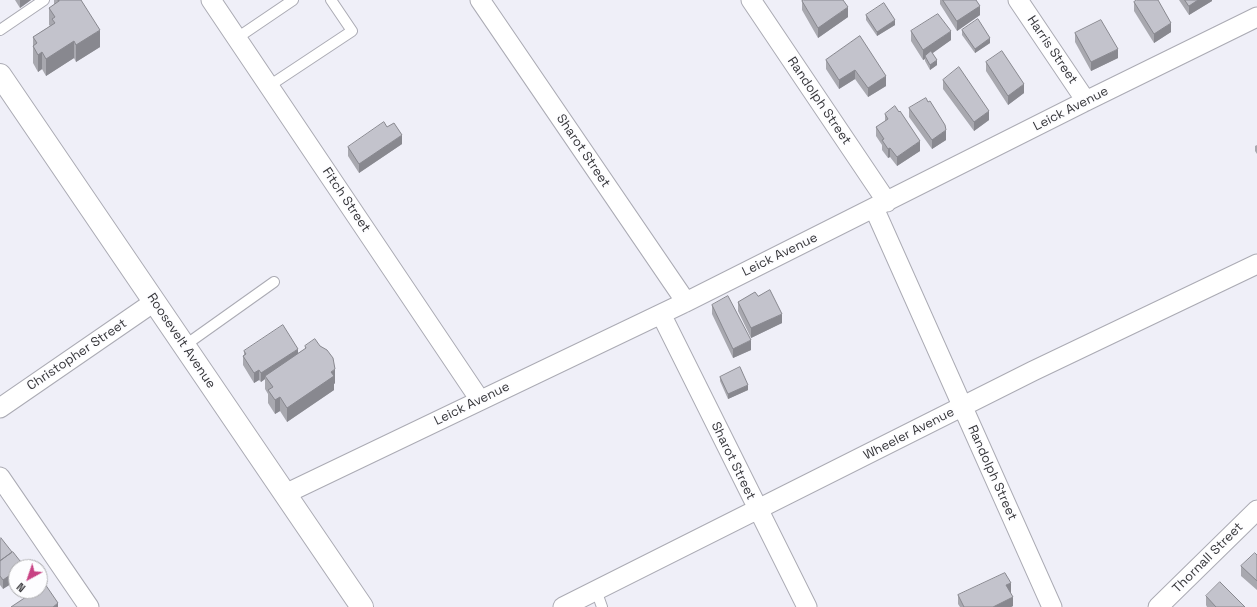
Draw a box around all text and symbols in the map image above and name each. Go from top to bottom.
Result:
street label: Harris Street [1023,13,1081,87]
street label: Randolph Street [784,54,854,148]
street label: Leick Avenue [1031,83,1111,135]
street label: Sharot Street [553,111,613,191]
street label: Fitch Street [319,165,373,235]
street label: Leick Avenue [740,230,820,280]
street label: Roosevelt Avenue [143,290,219,392]
street label: Christopher Street [24,316,130,394]
street label: Leick Avenue [432,379,512,429]
street label: Wheeler Avenue [861,404,957,464]
street label: Sharot Street [707,419,759,503]
street label: Randolph Street [964,423,1020,523]
street label: Thornall Street [1169,519,1247,597]
north arrow [8,559,48,599]
text: N [14,580,28,595]

